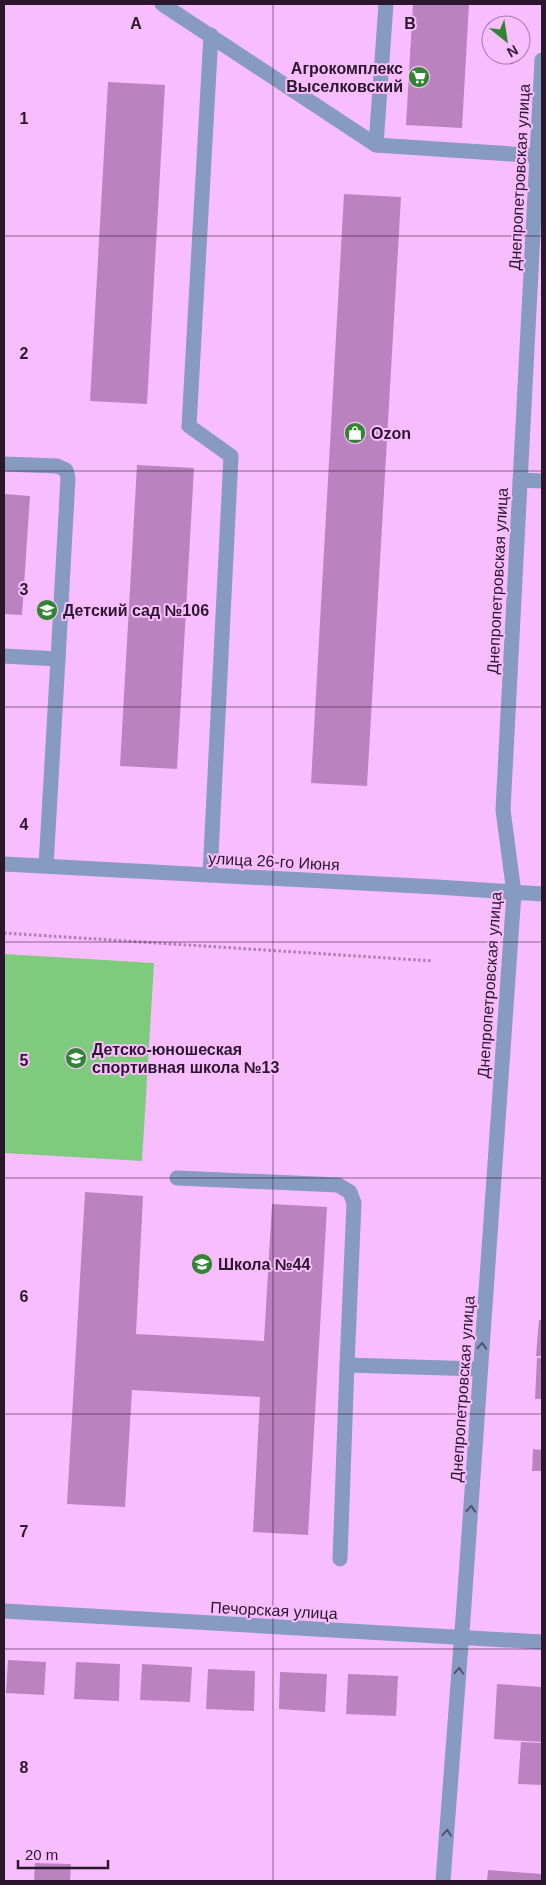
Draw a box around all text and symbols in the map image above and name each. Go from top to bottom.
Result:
text: A [130,15,142,32]
text: B [404,15,416,32]
north arrow [481,15,531,65]
text: N [504,42,521,61]
place label: Агрокомплекс Выселковский [286,60,403,95]
supermarket icon: Агрокомплекс Выселковский [407,65,431,89]
street label: Днепропетровская улица [506,83,533,271]
text: 1 [20,110,29,127]
text: 2 [20,345,29,362]
shop icon: Ozon [343,421,367,445]
place label: Ozon [371,425,411,442]
street label: Днепропетровская улица [484,487,511,675]
text: 3 [20,581,29,598]
school or university icon: Детский сад №106 [35,598,59,622]
place label: Детский сад №106 [63,602,209,619]
text: 4 [20,816,29,833]
street label: улица 26-го Июня [208,850,340,873]
street label: Днепропетровская улица [475,891,505,1079]
place label: Детско-юношеская спортивная школа №13 [92,1041,280,1076]
school or university icon: Детско-юношеская спортивная школа №13 [64,1046,88,1070]
text: 5 [20,1052,29,1069]
school or university icon: Школа №44 [190,1252,214,1276]
place label: Школа №44 [218,1256,310,1273]
text: 6 [20,1288,29,1305]
street label: Днепропетровская улица [448,1295,478,1483]
one-way arrow [476,1342,487,1350]
one-way arrow [465,1504,476,1512]
text: 7 [20,1523,29,1540]
street label: Печорская улица [210,1599,338,1622]
one-way arrow [454,1666,465,1674]
text: 8 [20,1759,29,1776]
one-way arrow [441,1828,452,1836]
scale bar [18,1838,108,1870]
text: 20 m [25,1846,58,1863]

